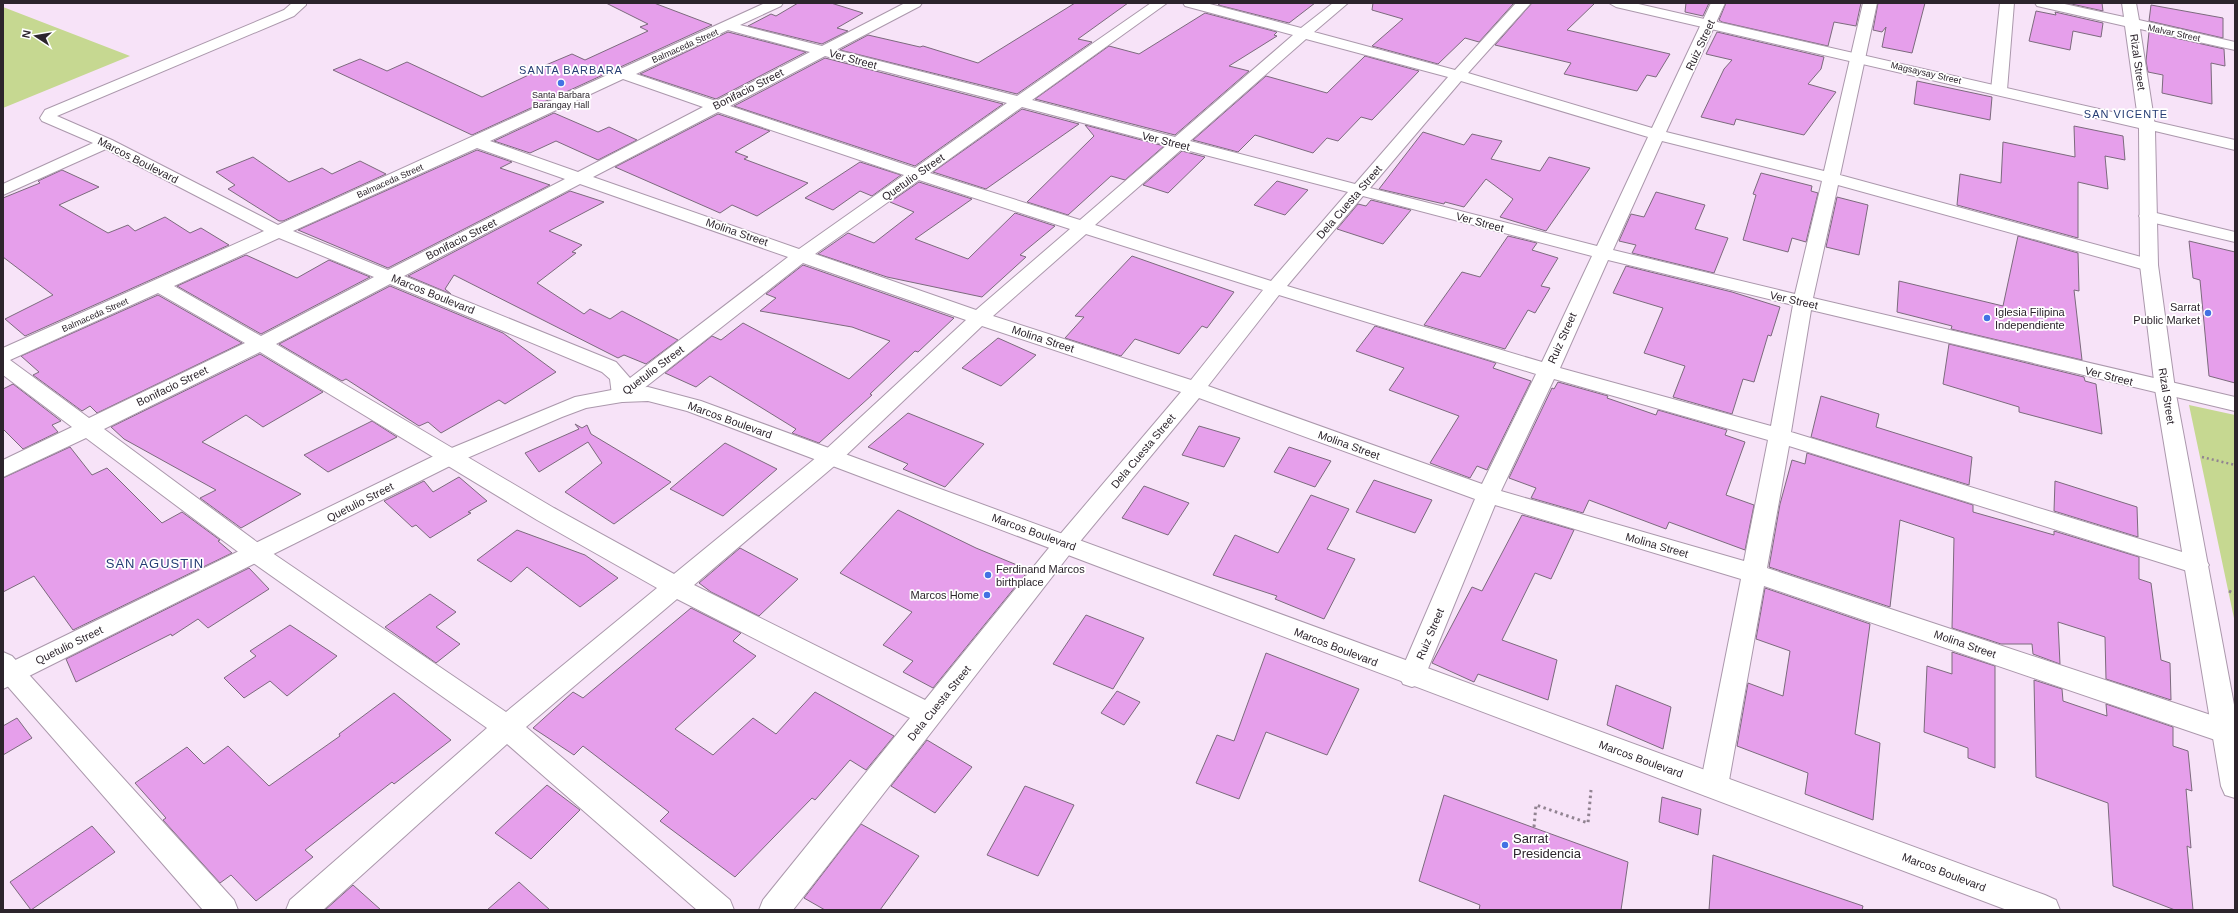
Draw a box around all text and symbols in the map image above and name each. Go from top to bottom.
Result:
north arrow [16,16,56,56]
street label: Ruiz Street [1683,18,1717,72]
street label: Malvar Street [2147,23,2202,44]
street label: Balmaceda Street [650,27,720,65]
text: N [20,29,33,39]
street label: Rizal Street [2128,33,2148,91]
street label: Ver Street [828,47,878,71]
street label: Magsaysay Street [1890,60,1963,86]
district label: SANTA BARBARA [519,64,623,76]
street label: Bonifacio Street [711,66,785,112]
marker: Santa Barbara Barangay Hall [556,78,566,88]
place label: Santa Barbara Barangay Hall [532,90,590,110]
district label: SAN VICENTE [2084,108,2168,120]
street label: Ver Street [1141,129,1191,153]
street label: Marcos Boulevard [96,135,180,185]
street label: Quetulio Street [880,151,946,203]
street label: Balmaceda Street [355,162,425,200]
street label: Dela Cuesta Street [1314,163,1384,241]
street label: Ver Street [1455,210,1505,234]
street label: Bonifacio Street [424,216,498,262]
street label: Molina Street [704,216,770,248]
street label: Marcos Boulevard [390,272,476,316]
street label: Ver Street [1769,289,1819,311]
street label: Balmaceda Street [60,296,130,334]
place label: Sarrat Public Market [2133,301,2200,326]
place label: Iglesia Filipina Independiente [1995,306,2066,331]
marker: Sarrat Public Market [2203,308,2213,318]
street label: Ruiz Street [1545,311,1579,365]
marker: Iglesia Filipina Independiente [1982,313,1992,323]
street label: Molina Street [1010,323,1076,355]
street label: Quetulio Street [620,343,686,397]
street label: Bonifacio Street [134,364,210,408]
street label: Ver Street [2084,364,2134,388]
street label: Rizal Street [2157,367,2177,425]
street label: Marcos Boulevard [686,399,774,441]
street label: Dela Cuesta Street [1109,412,1177,490]
street label: Molina Street [1316,428,1382,462]
street label: Quetulio Street [325,480,395,524]
street label: Marcos Boulevard [990,511,1078,553]
street label: Molina Street [1624,530,1690,560]
district label: SAN AGUSTIN [106,556,204,571]
place label: Ferdinand Marcos birthplace [996,563,1085,588]
marker: Ferdinand Marcos birthplace [983,570,993,580]
place label: Marcos Home [911,589,979,601]
marker: Marcos Home [982,590,992,600]
street label: Ruiz Street [1414,607,1446,661]
street label: Quetulio Street [33,624,105,666]
street label: Marcos Boulevard [1292,626,1380,668]
street label: Molina Street [1932,628,1998,660]
street label: Dela Cuesta Street [905,663,973,743]
street label: Marcos Boulevard [1597,738,1685,780]
place label: Sarrat Presidencia [1513,831,1582,861]
marker: Sarrat Presidencia [1500,840,1510,850]
street label: Marcos Boulevard [1900,851,1988,893]

